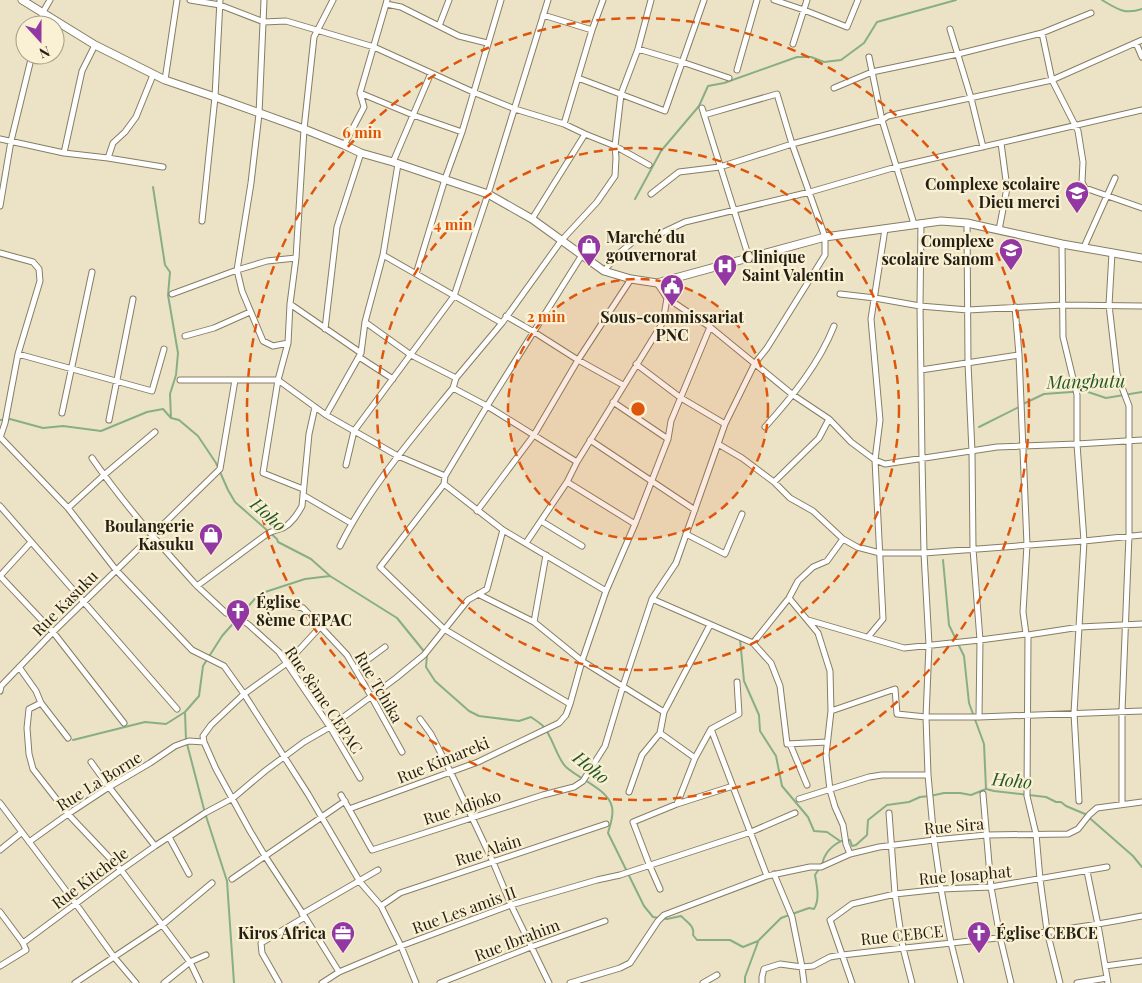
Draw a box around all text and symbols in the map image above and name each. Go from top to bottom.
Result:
north arrow [15,15,65,65]
text: N [37,42,53,63]
text: 6 min [342,122,382,142]
place label: Complexe scolaire Dieu merci [925,173,1060,212]
school or university icon: Complexe scolaire Dieu merci [1064,180,1090,214]
text: 4 min [434,214,473,234]
place label: Marché du gouvernorat [606,226,697,265]
place label: Complexe scolaire Sanom [881,230,995,269]
shop icon: Marché du gouvernorat [576,233,602,267]
school or university icon: Complexe scolaire Sanom [998,237,1024,271]
place label: Clinique Saint Valentin [742,246,844,285]
hospital icon: Clinique Saint Valentin [712,253,738,287]
public building icon: Sous-commissariat PNC [659,273,685,307]
text: 2 min [527,306,566,326]
place label: Sous-commissariat PNC [600,306,744,345]
water label: Mangbutu [1045,368,1125,394]
centre of rings [629,400,647,418]
water label: Hoho [245,491,292,537]
place label: Boulangerie Kasuku [104,515,194,554]
shop icon: Boulangerie Kasuku [198,522,224,556]
street label: Rue Kasuku [27,565,102,640]
place label: Église 8ème CEPAC [256,591,352,630]
church icon: Église 8ème CEPAC [225,598,251,632]
street label: Rue 8ème CEPAC [281,642,368,757]
street label: Rue Tchika [351,647,408,726]
street label: Rue Kimareki [394,731,492,788]
water label: Hoho [568,745,615,789]
street label: Rue La Borne [52,746,145,815]
water label: Hoho [990,766,1033,794]
street label: Rue Adjoko [420,784,504,829]
street label: Rue Sira [923,812,985,839]
street label: Rue Alain [452,829,524,870]
street label: Rue Kitchele [47,842,132,913]
street label: Rue Josaphat [918,860,1012,889]
street label: Rue Les amis II [409,881,519,938]
street label: Rue Ibrahim [471,914,562,965]
office icon: Kiros Africa [330,920,356,954]
street label: Rue CEBCE [859,920,944,949]
church icon: Église CEBCE [966,920,992,954]
place label: Kiros Africa [238,922,327,943]
place label: Église CEBCE [996,922,1098,943]

